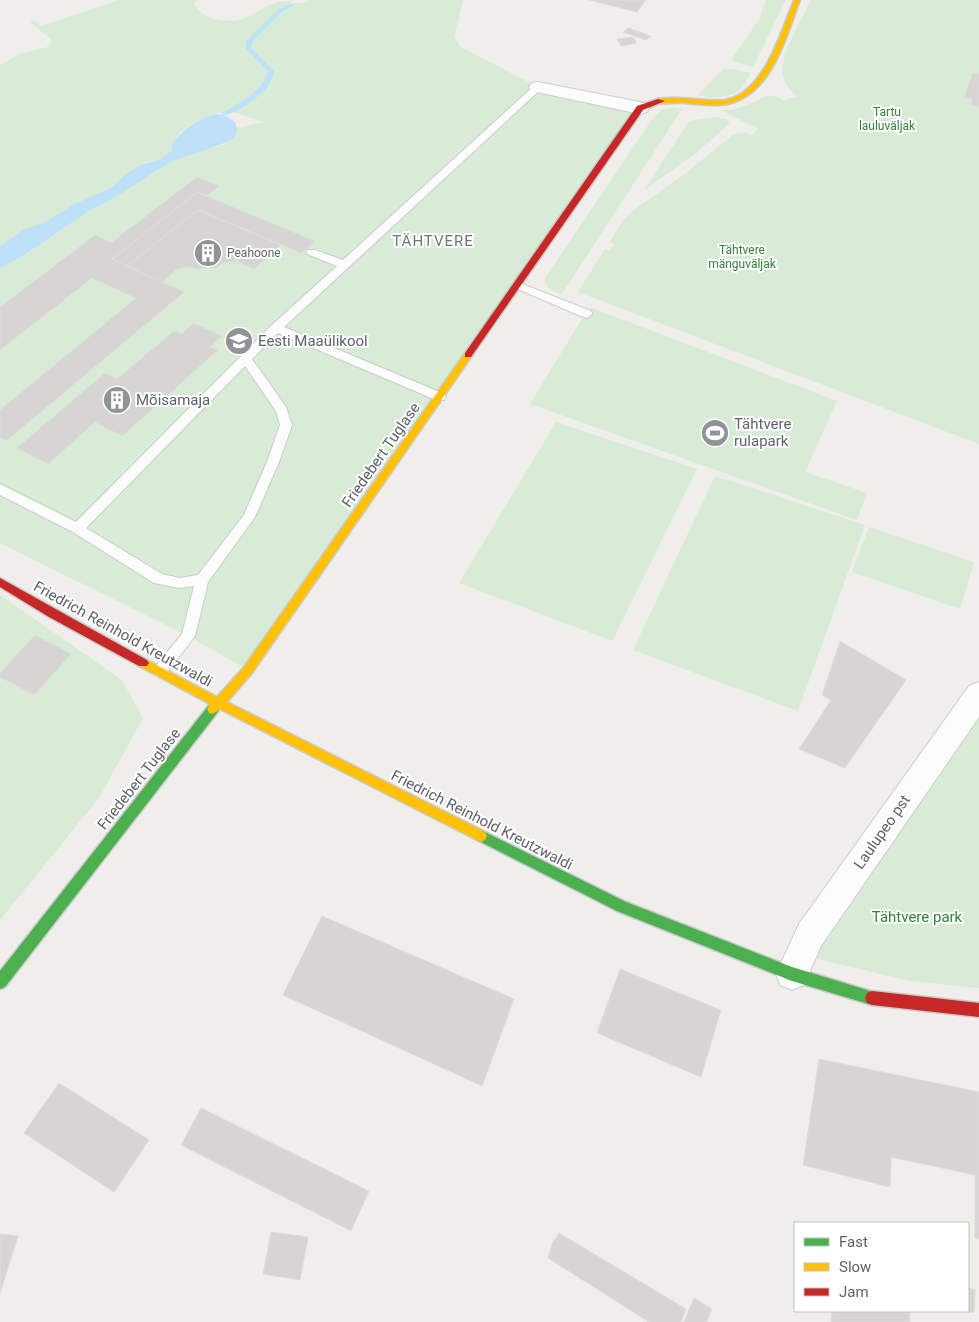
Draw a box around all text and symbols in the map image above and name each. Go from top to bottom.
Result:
park label: Tartu lauluväljak [859,105,916,133]
district label: TÄHTVERE [392,232,474,250]
building icon: Peahoone [193,238,223,268]
park label: Tähtvere mänguväljak [708,243,777,271]
place label: Peahoone [227,246,281,260]
school or university icon: Eesti Maaülikool [224,326,254,356]
place label: Eesti Maaülikool [258,332,368,350]
building icon: Mõisamaja [102,385,132,415]
place label: Mõisamaja [136,391,210,409]
street label: Friedebert Tuglase [338,399,424,511]
place label: Tähtvere rulapark [734,415,792,450]
sports icon: Tähtvere rulapark [700,418,730,448]
street label: Friedrich Reinhold Kreutzwaldi [30,577,216,691]
street label: Friedebert Tuglase [94,725,184,833]
street label: Friedrich Reinhold Kreutzwaldi [388,766,576,874]
street label: Laulupeo pst [850,791,914,872]
park label: Tähtvere park [872,908,963,926]
legend [794,1222,969,1312]
text: Fast [839,1233,868,1251]
text: Slow [839,1258,871,1276]
text: Jam [839,1283,869,1301]

